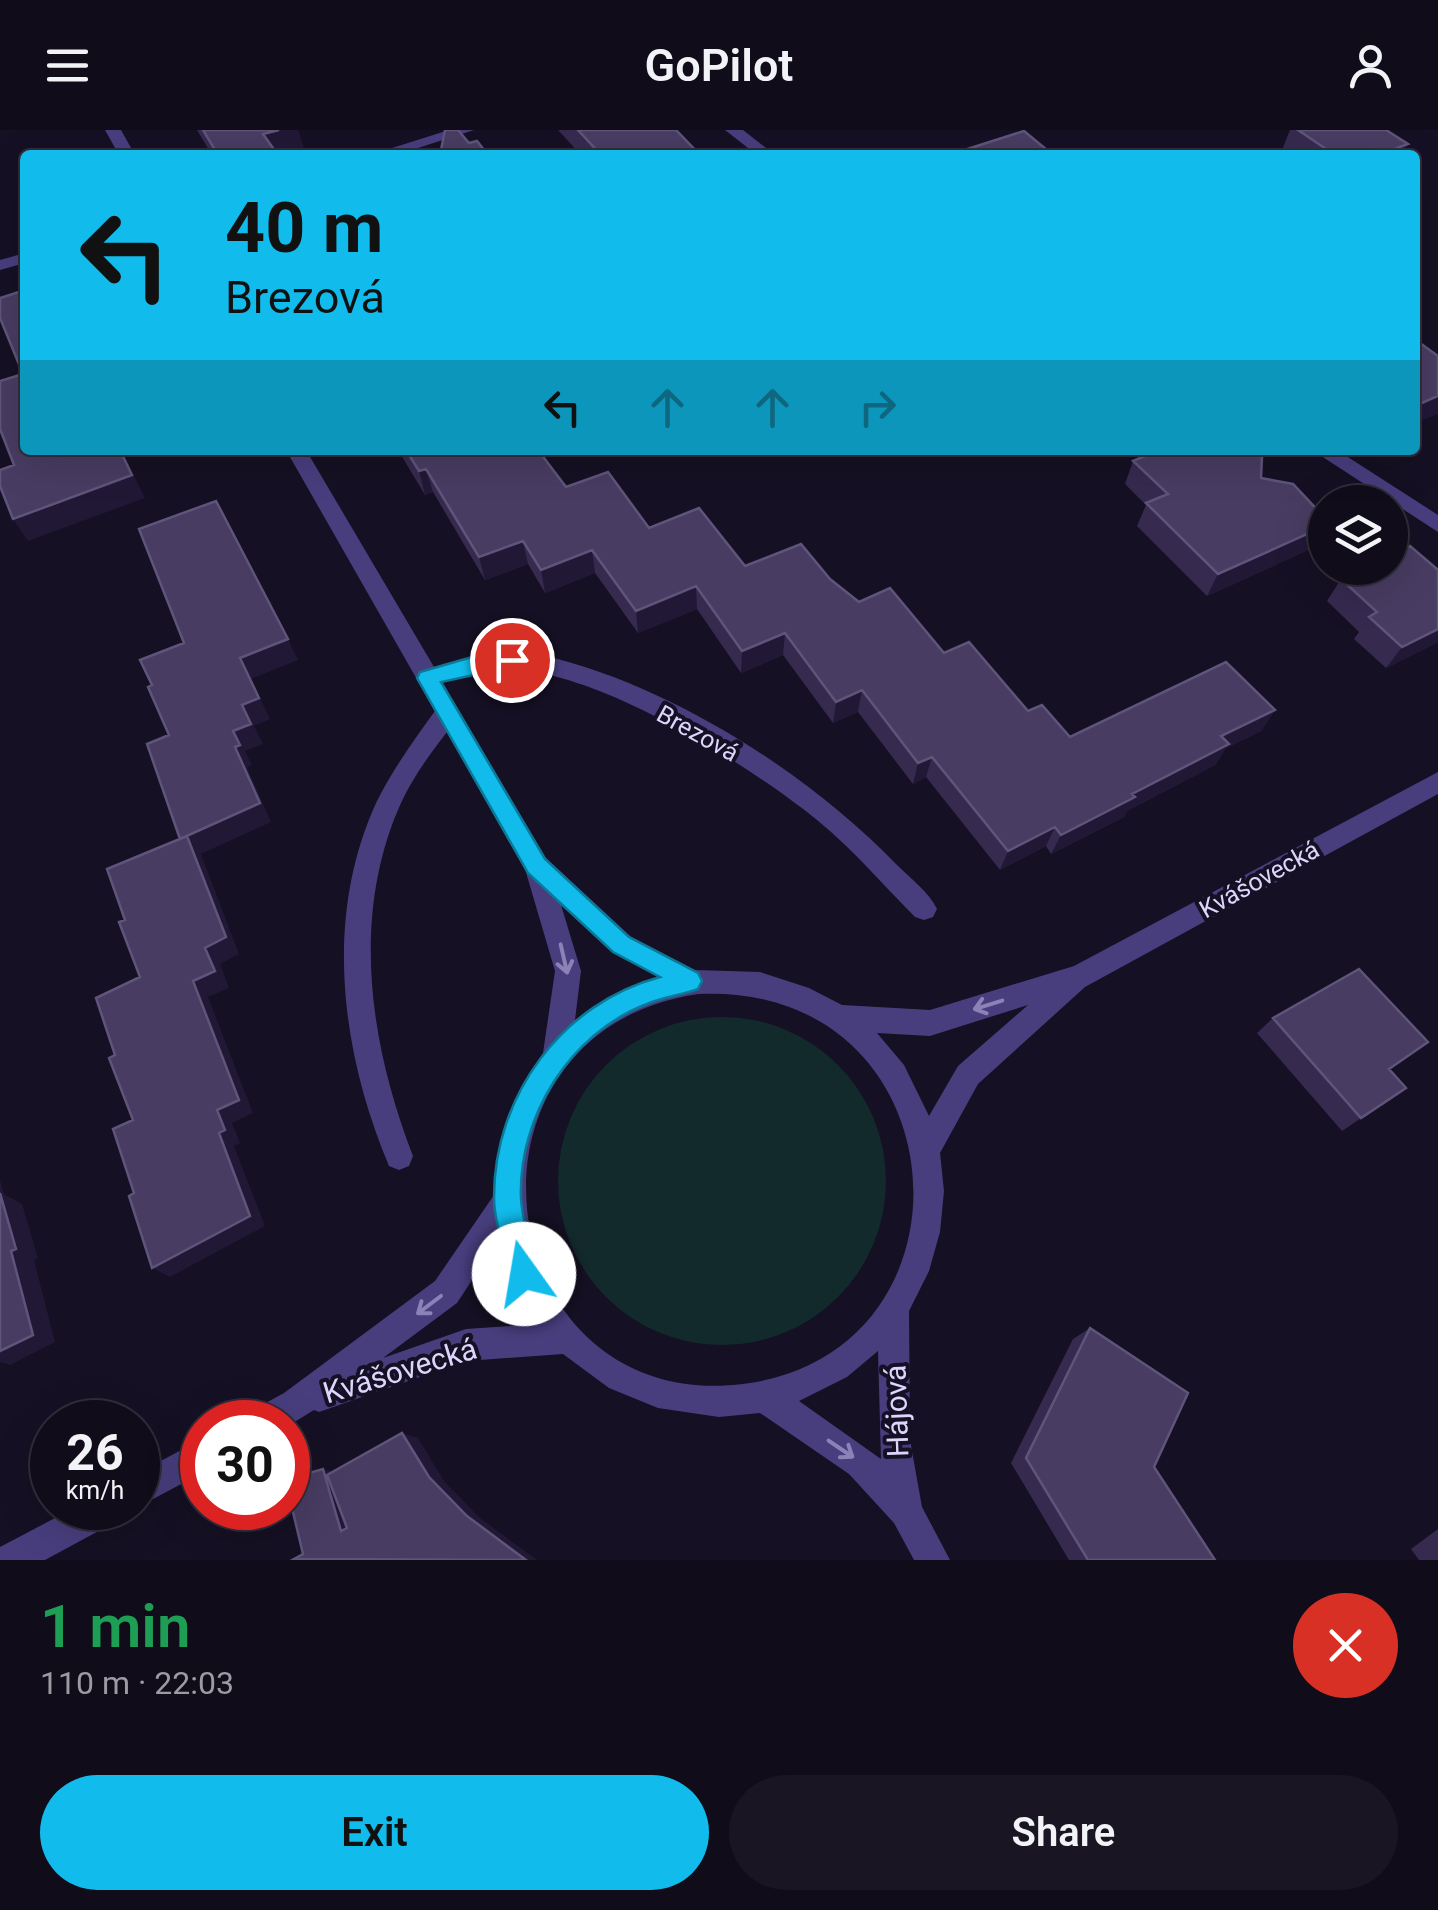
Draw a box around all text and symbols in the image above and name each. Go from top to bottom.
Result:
icon: menu [40,38,95,93]
icon: person [1343,38,1398,93]
text: GoPilot [645,39,793,92]
text: 40 m [225,187,383,269]
icon: left [60,190,190,320]
text: Brezová [225,271,385,324]
icon: left [535,380,590,435]
icon: ahead [640,380,695,435]
icon: ahead [745,380,800,435]
icon: right [850,380,905,435]
map controls [1308,485,1408,585]
button: layers [1308,485,1408,585]
pin [470,618,555,703]
icon: arrive [485,633,540,688]
street label: Brezová [652,699,744,768]
street label: Kvášovecká [1194,835,1324,924]
one-way arrow [556,942,574,974]
one-way arrow [973,997,1004,1015]
position arrow [472,1222,576,1326]
one-way arrow [416,1294,443,1315]
street label: Kvášovecká [319,1331,481,1410]
street label: Hájová [877,1364,916,1458]
speed limit sign: 30 [180,1400,310,1530]
text: 26 [66,1424,124,1482]
one-way arrow [827,1438,855,1459]
text: km/h [66,1476,124,1505]
text: 1 min [40,1591,190,1662]
button: close [1293,1593,1398,1698]
text: 110 m · 22:03 [40,1664,234,1702]
button: Exit [40,1775,709,1890]
button: Share [729,1775,1398,1890]

